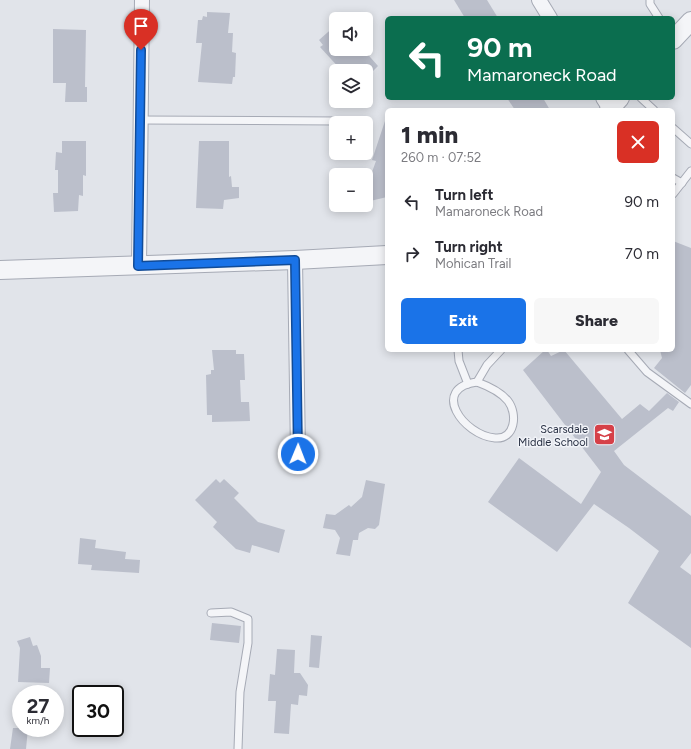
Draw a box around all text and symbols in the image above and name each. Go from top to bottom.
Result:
pin [124,9,158,50]
map controls [329,12,373,212]
button: sound [329,12,373,56]
icon: arrive [130,15,152,37]
text: 90 m [467,30,532,64]
icon: left [401,32,453,84]
button: layers [329,64,373,108]
text: Mamaroneck Road [467,64,617,86]
button: + [329,116,373,160]
text: 1 min [401,120,458,149]
button: close [617,121,659,163]
text: 260 m · 07:52 [401,150,481,165]
button: − [329,168,373,212]
text: Turn left [435,186,493,204]
icon: left [401,191,423,213]
text: 90 m [624,193,659,211]
text: Mamaroneck Road [435,204,543,219]
text: Turn right [435,238,503,256]
icon: right [401,243,423,265]
text: 70 m [625,245,659,263]
text: Mohican Trail [435,256,511,271]
button: Exit [401,298,526,344]
button: Share [534,298,659,344]
school or university icon: Scarsdale Middle School [591,422,617,448]
place label: Scarsdale Middle School [518,423,588,449]
position arrow [277,433,319,475]
speed limit sign: 30 [72,685,124,737]
text: 27 [27,694,49,718]
text: km/h [27,714,49,727]

